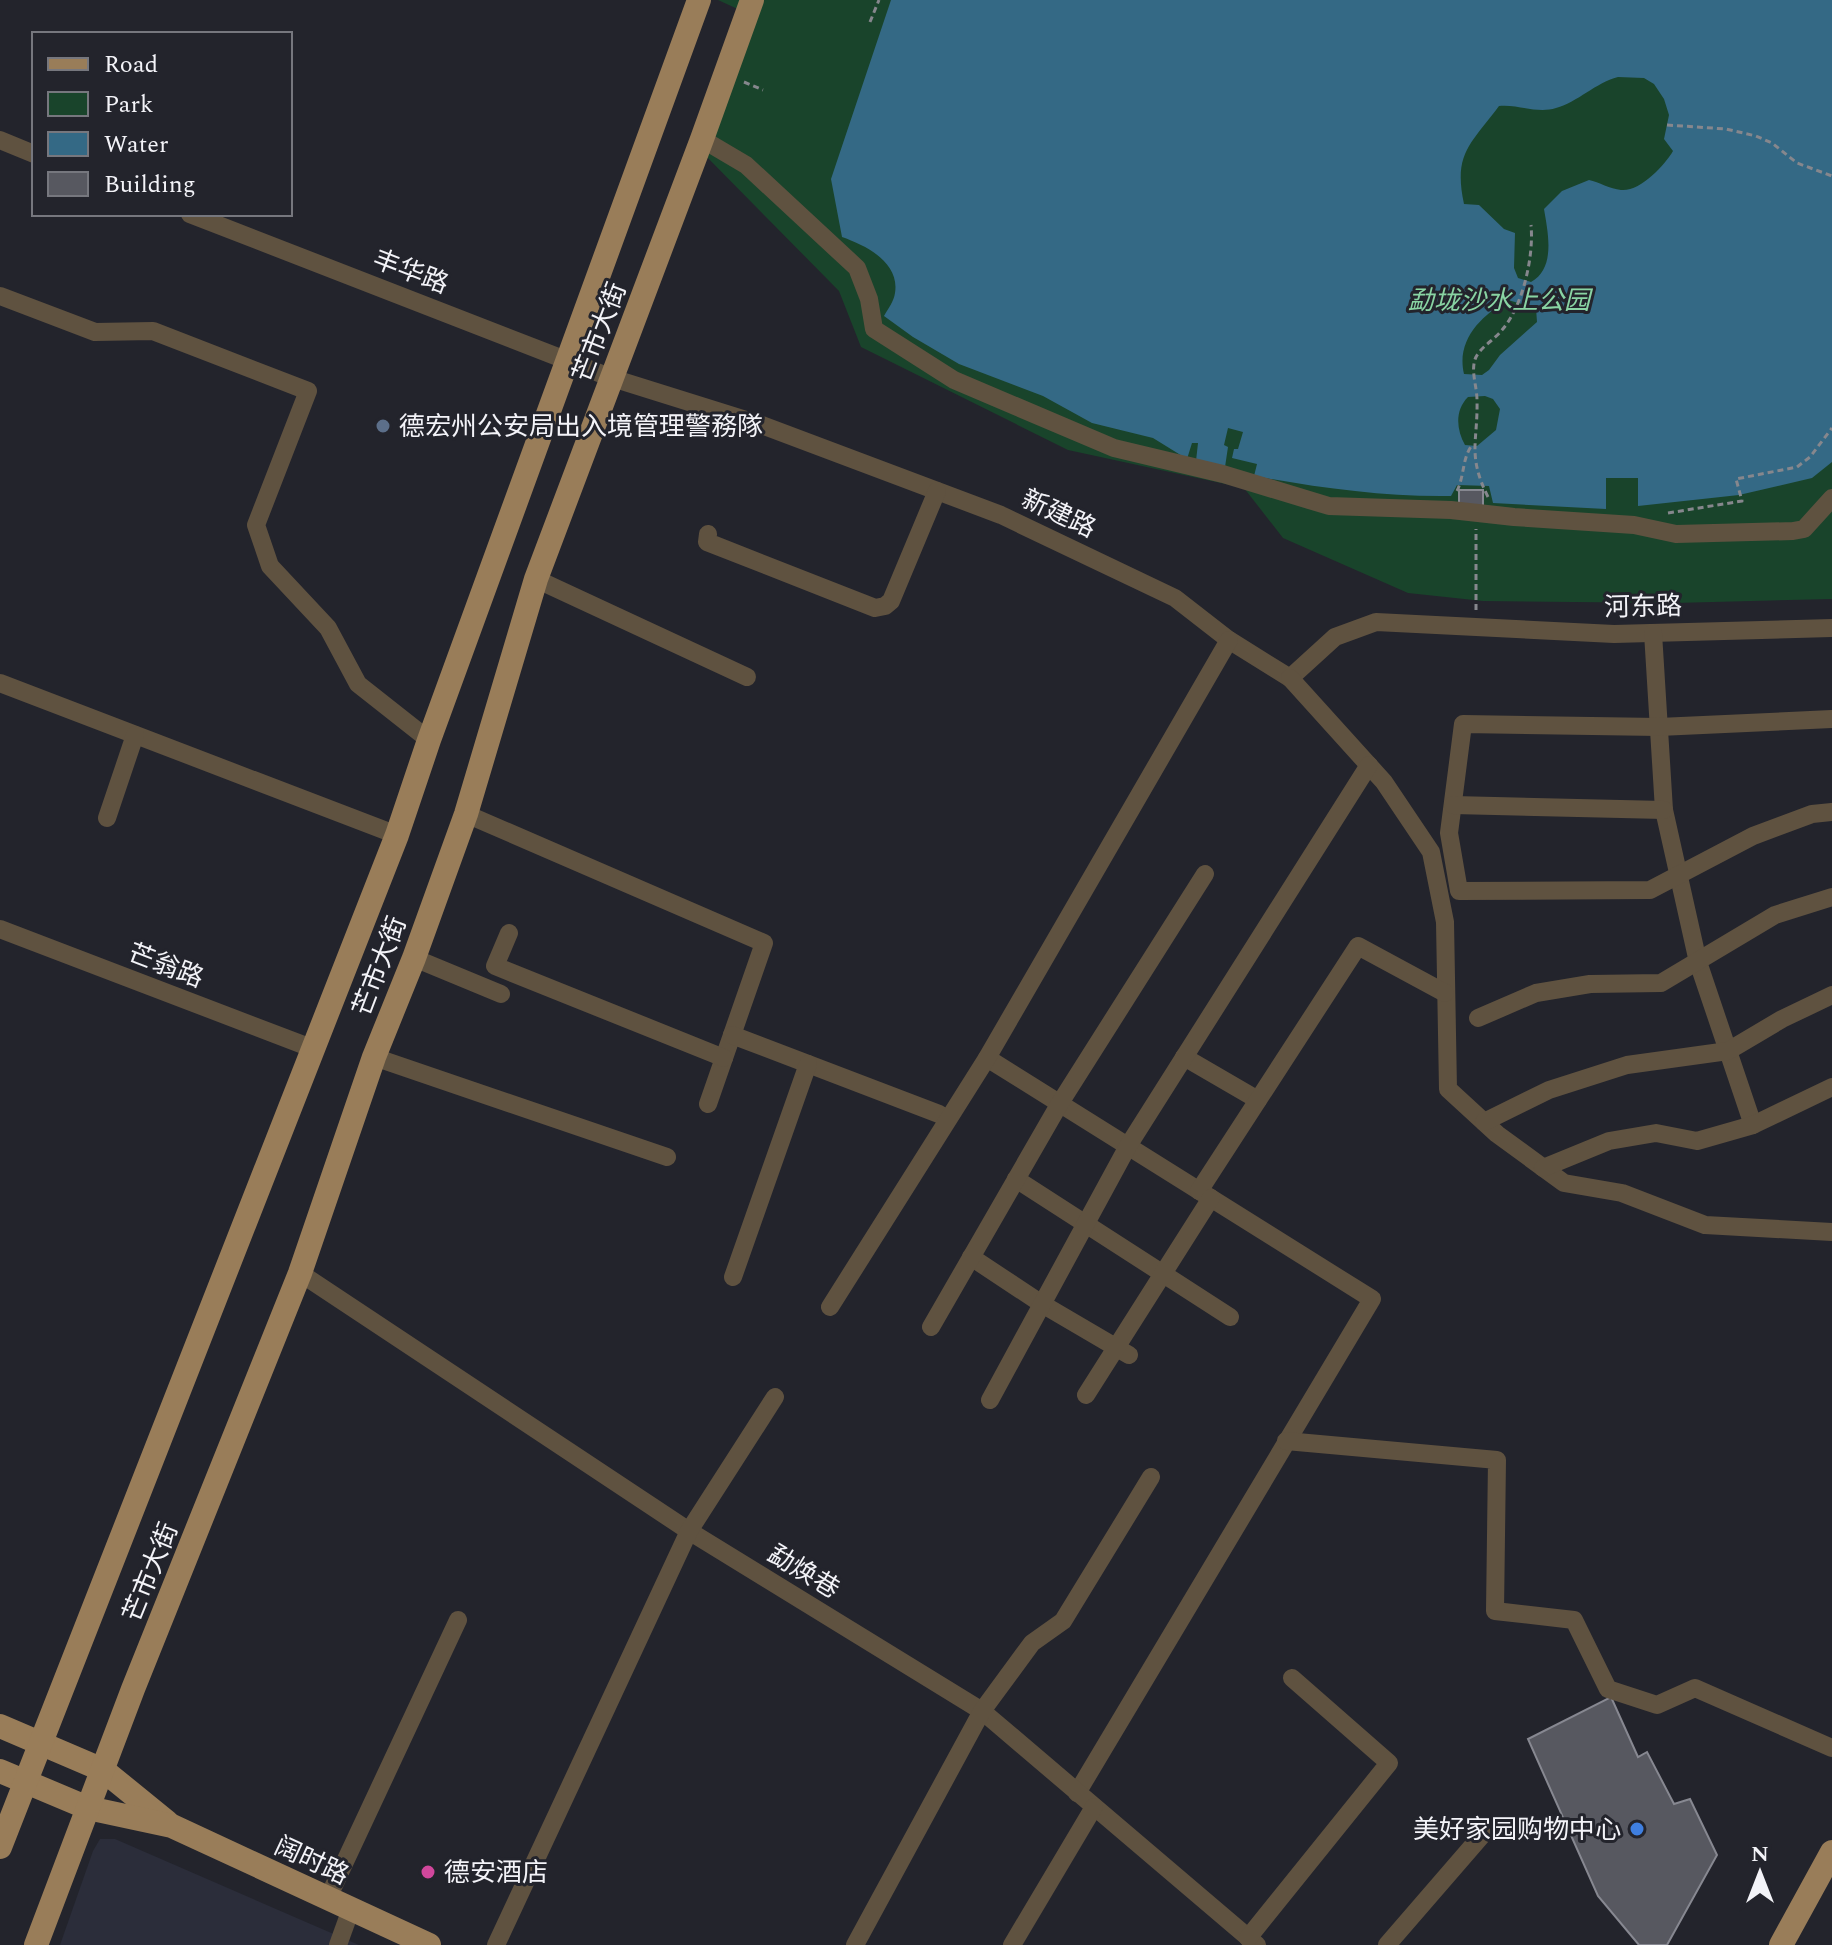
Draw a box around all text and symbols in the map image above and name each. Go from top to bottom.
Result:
legend [32,32,292,216]
text: Road [104,47,158,83]
text: Park [104,87,154,123]
text: Water [104,127,168,163]
text: Building [104,167,196,203]
street label: 丰华路 [367,239,454,305]
street label: 芒市大街 [563,277,637,388]
park label: 勐垅沙水上公园 [1408,281,1594,321]
place label: 德宏州公安局出入境管理警務隊 [399,407,763,447]
marker: 德宏州公安局出入境管理警務隊 [374,417,392,435]
street label: 新建路 [1015,479,1102,549]
street label: 河东路 [1604,586,1682,628]
street label: 芒市大街 [343,911,417,1022]
street label: 芒翁路 [122,933,209,999]
street label: 芒市大街 [113,1517,189,1628]
street label: 勐焕巷 [760,1535,847,1609]
place label: 美好家园购物中心 [1413,1810,1621,1850]
marker: 美好家园购物中心 [1628,1820,1646,1838]
street label: 阔时路 [268,1826,355,1896]
north arrow [1720,1833,1800,1913]
text: N [1751,1838,1769,1871]
place label: 德安酒店 [444,1853,548,1893]
marker: 德安酒店 [419,1863,437,1881]

